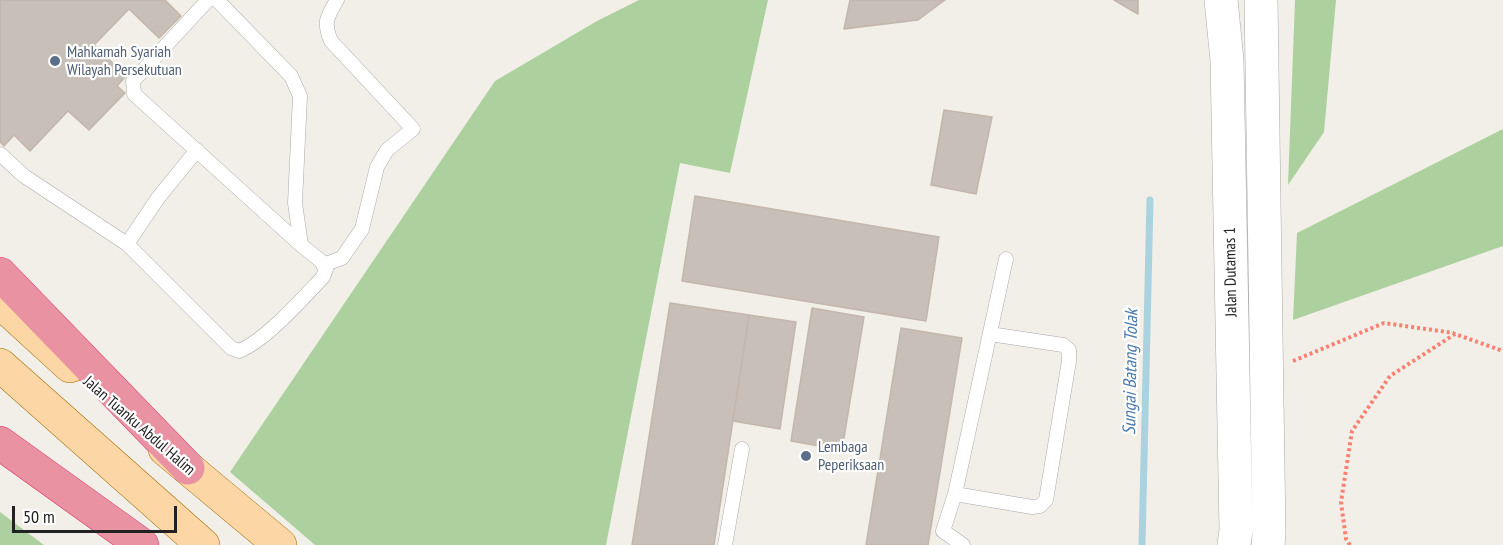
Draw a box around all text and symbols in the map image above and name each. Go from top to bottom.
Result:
place label: Mahkamah Syariah Wilayah Persekutuan [67,42,182,80]
marker: Mahkamah Syariah Wilayah Persekutuan [48,54,62,68]
street label: Jalan Dutamas 1 [1221,227,1241,317]
water label: Sungai Batang Tolak [1119,309,1143,435]
street label: Jalan Tuanku Abdul Halim [79,372,199,480]
place label: Lembaga Peperiksaan [818,437,884,475]
marker: Lembaga Peperiksaan [799,449,813,463]
scale bar [15,494,180,532]
text: 50 m [23,505,55,528]

